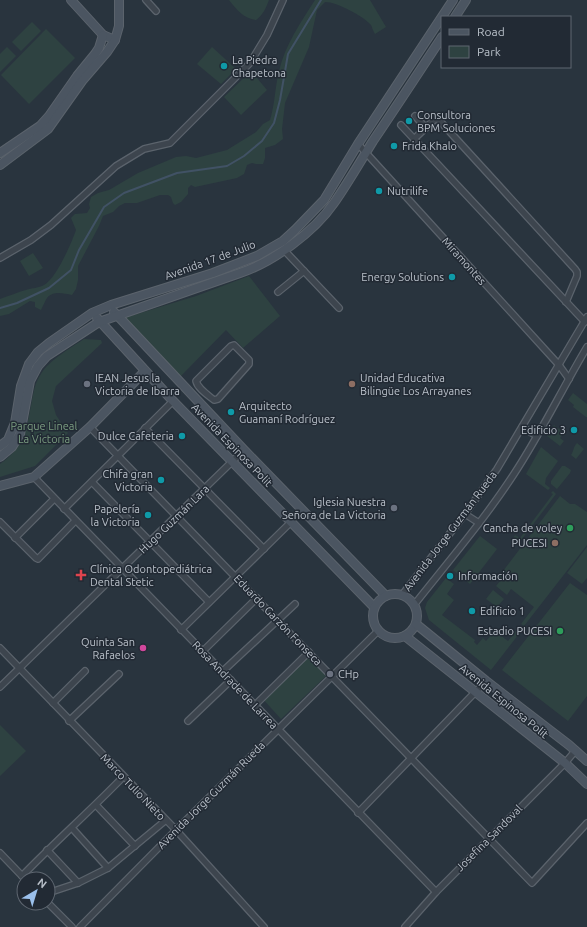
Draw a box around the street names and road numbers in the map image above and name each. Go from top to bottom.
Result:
street label: Miramontes [440,235,488,287]
street label: Avenida 17 de Julio [163,238,257,282]
street label: Avenida Espinosa Polit [189,401,275,489]
street label: Avenida Jorge Guzmán Rueda [401,469,499,593]
street label: Hugo Guzmán Lara [136,482,212,556]
street label: Eduardo Garzón Fonseca [232,572,324,668]
street label: Rosa Andrade de Larrea [190,639,280,731]
street label: Avenida Espinosa Polit [457,662,551,741]
street label: Avenida Jorge Guzmán Rueda [155,739,267,851]
street label: Marco Tulio Nieto [98,751,168,823]
street label: Josefina Sandoval [453,802,525,874]

